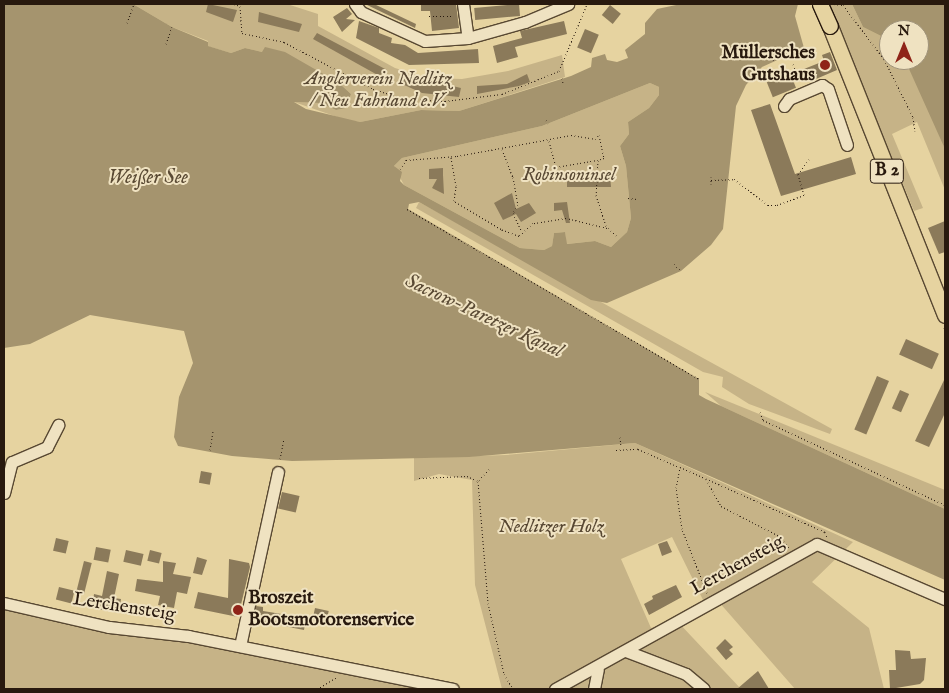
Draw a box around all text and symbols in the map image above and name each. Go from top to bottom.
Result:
north arrow [879,20,929,70]
text: N [898,22,910,40]
place label: Müllersches Gutshaus [721,43,815,87]
marker: Müllersches Gutshaus [819,59,831,71]
park label: Anglerverein Nedlitz / Neu Fahrland e.V. [305,69,451,113]
road number: B 2 [870,156,904,187]
water label: Weißer See [108,165,188,189]
park label: Robinsoninsel [523,165,615,187]
water label: Sacrow-Paretzer Kanal [401,269,567,363]
park label: Nedlitzer Holz [498,517,604,539]
street label: Lerchensteig [687,531,789,601]
place label: Broszeit Bootsmotorenservice [248,588,414,632]
street label: Lerchensteig [71,589,177,627]
marker: Broszeit Bootsmotorenservice [232,604,244,616]

